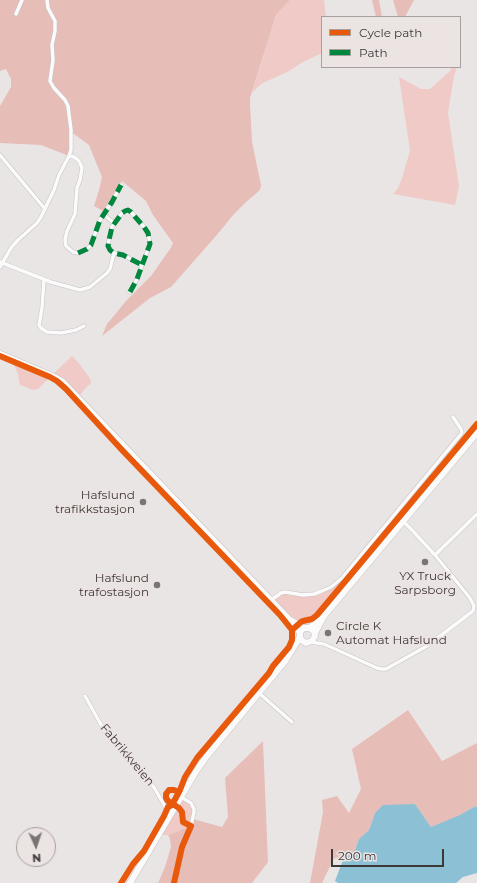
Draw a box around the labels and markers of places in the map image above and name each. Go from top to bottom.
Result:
place label: Hafslund trafikkstasjon [55,488,135,516]
marker: Hafslund trafikkstasjon [138,497,148,507]
marker: YX Truck Sarpsborg [420,557,430,567]
place label: YX Truck Sarpsborg [394,569,456,597]
place label: Hafslund trafostasjon [79,571,149,599]
marker: Hafslund trafostasjon [152,580,162,590]
place label: Circle K Automat Hafslund [336,619,447,647]
marker: Circle K Automat Hafslund [323,628,333,638]

